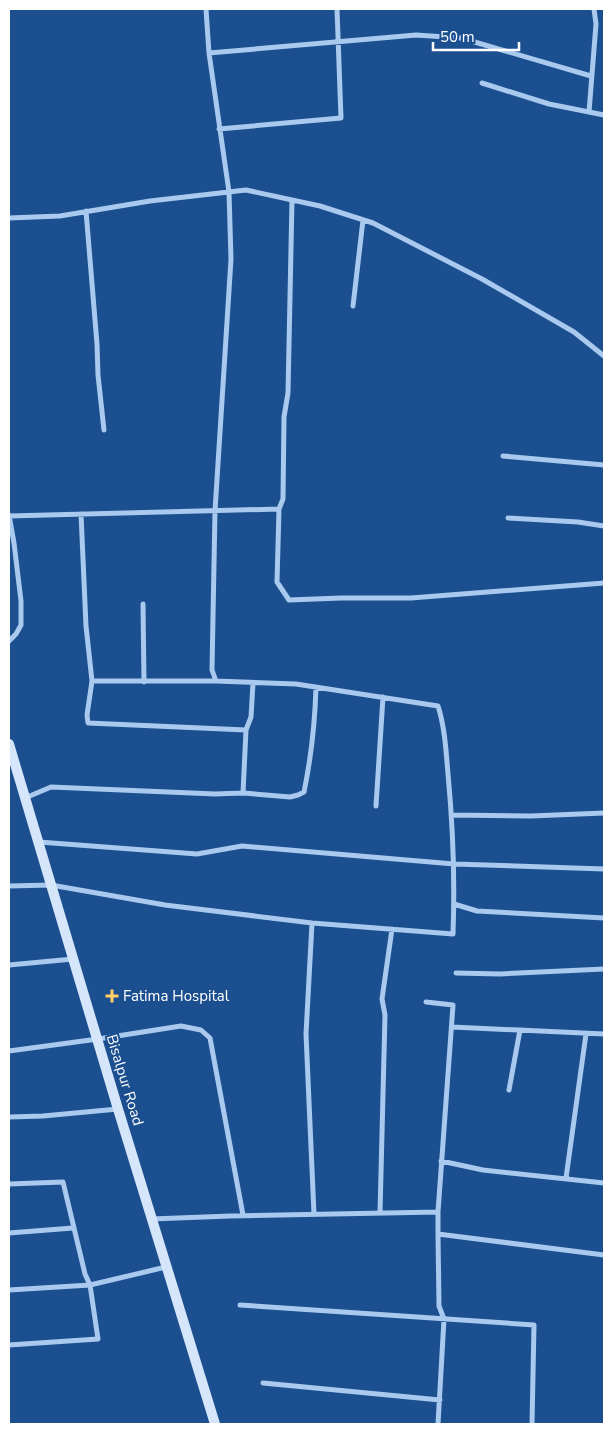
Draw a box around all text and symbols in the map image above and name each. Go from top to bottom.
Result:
scale bar [433,20,519,52]
text: 50 m [440,27,475,47]
place label: Fatima Hospital [123,986,230,1006]
marker: Fatima Hospital [105,989,119,1003]
street label: Bisalpur Road [102,1032,148,1128]

